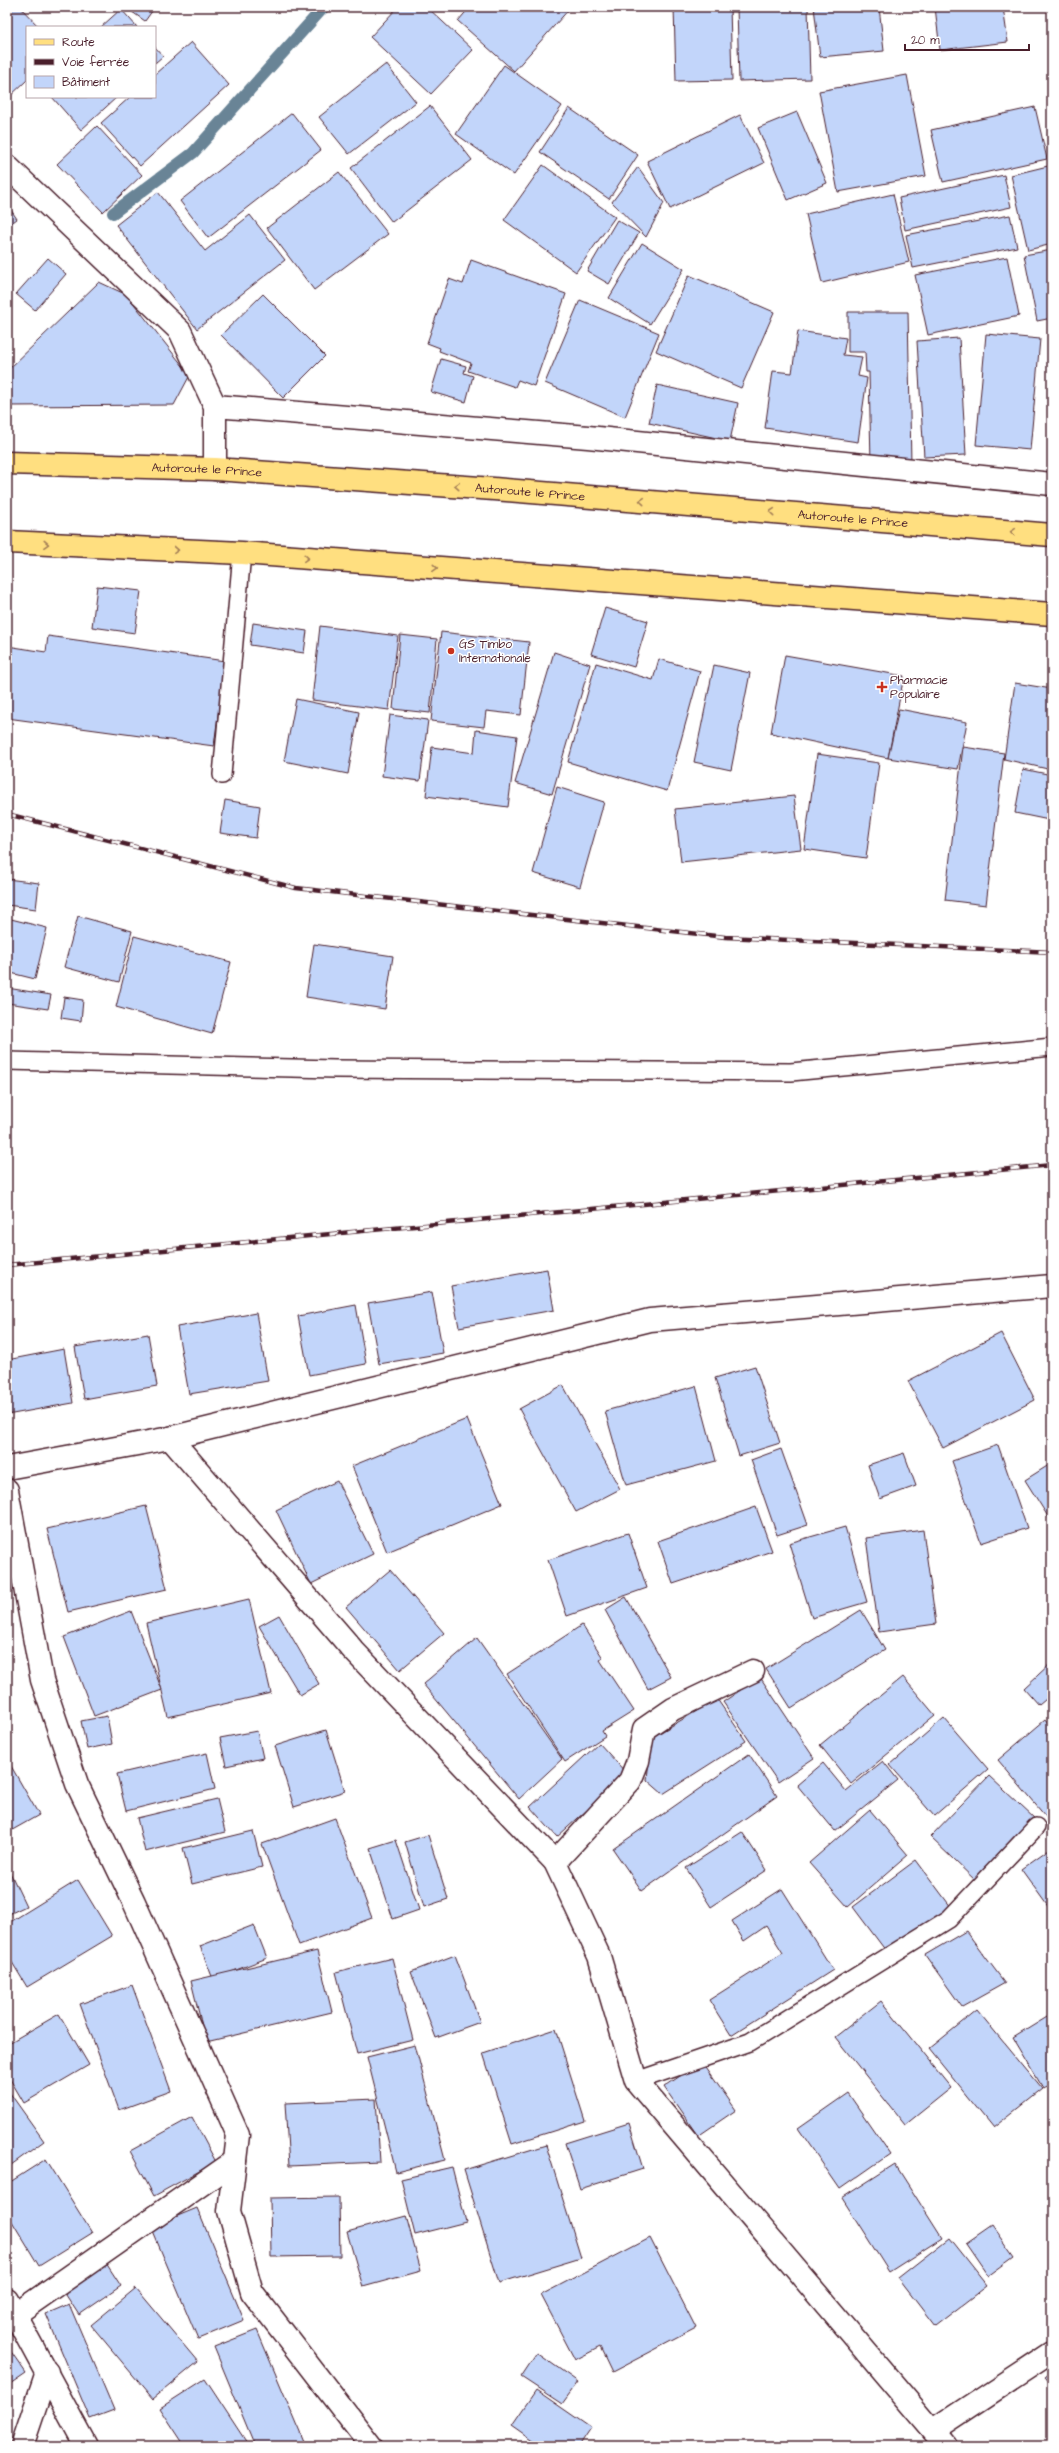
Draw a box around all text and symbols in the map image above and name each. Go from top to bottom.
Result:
legend [26,26,156,98]
scale bar [905,26,1029,52]
text: 20 m [911,32,940,49]
text: Route [62,34,95,51]
text: Voie ferrée [62,54,130,71]
text: Bâtiment [62,74,110,91]
street label: Autoroute le Prince [151,459,263,481]
street label: Autoroute le Prince [474,479,586,505]
one-way arrow [454,482,460,491]
one-way arrow [639,497,645,506]
street label: Autoroute le Prince [797,506,909,532]
one-way arrow [769,508,775,517]
one-way arrow [1010,527,1016,536]
one-way arrow [43,539,49,548]
one-way arrow [173,546,179,554]
one-way arrow [303,553,309,562]
one-way arrow [432,563,438,572]
place label: GS Timbo Internationale [459,636,531,667]
marker: GS Timbo Internationale [446,646,456,656]
place label: Pharmacie Populaire [890,672,948,703]
marker: Pharmacie Populaire [877,682,887,692]

